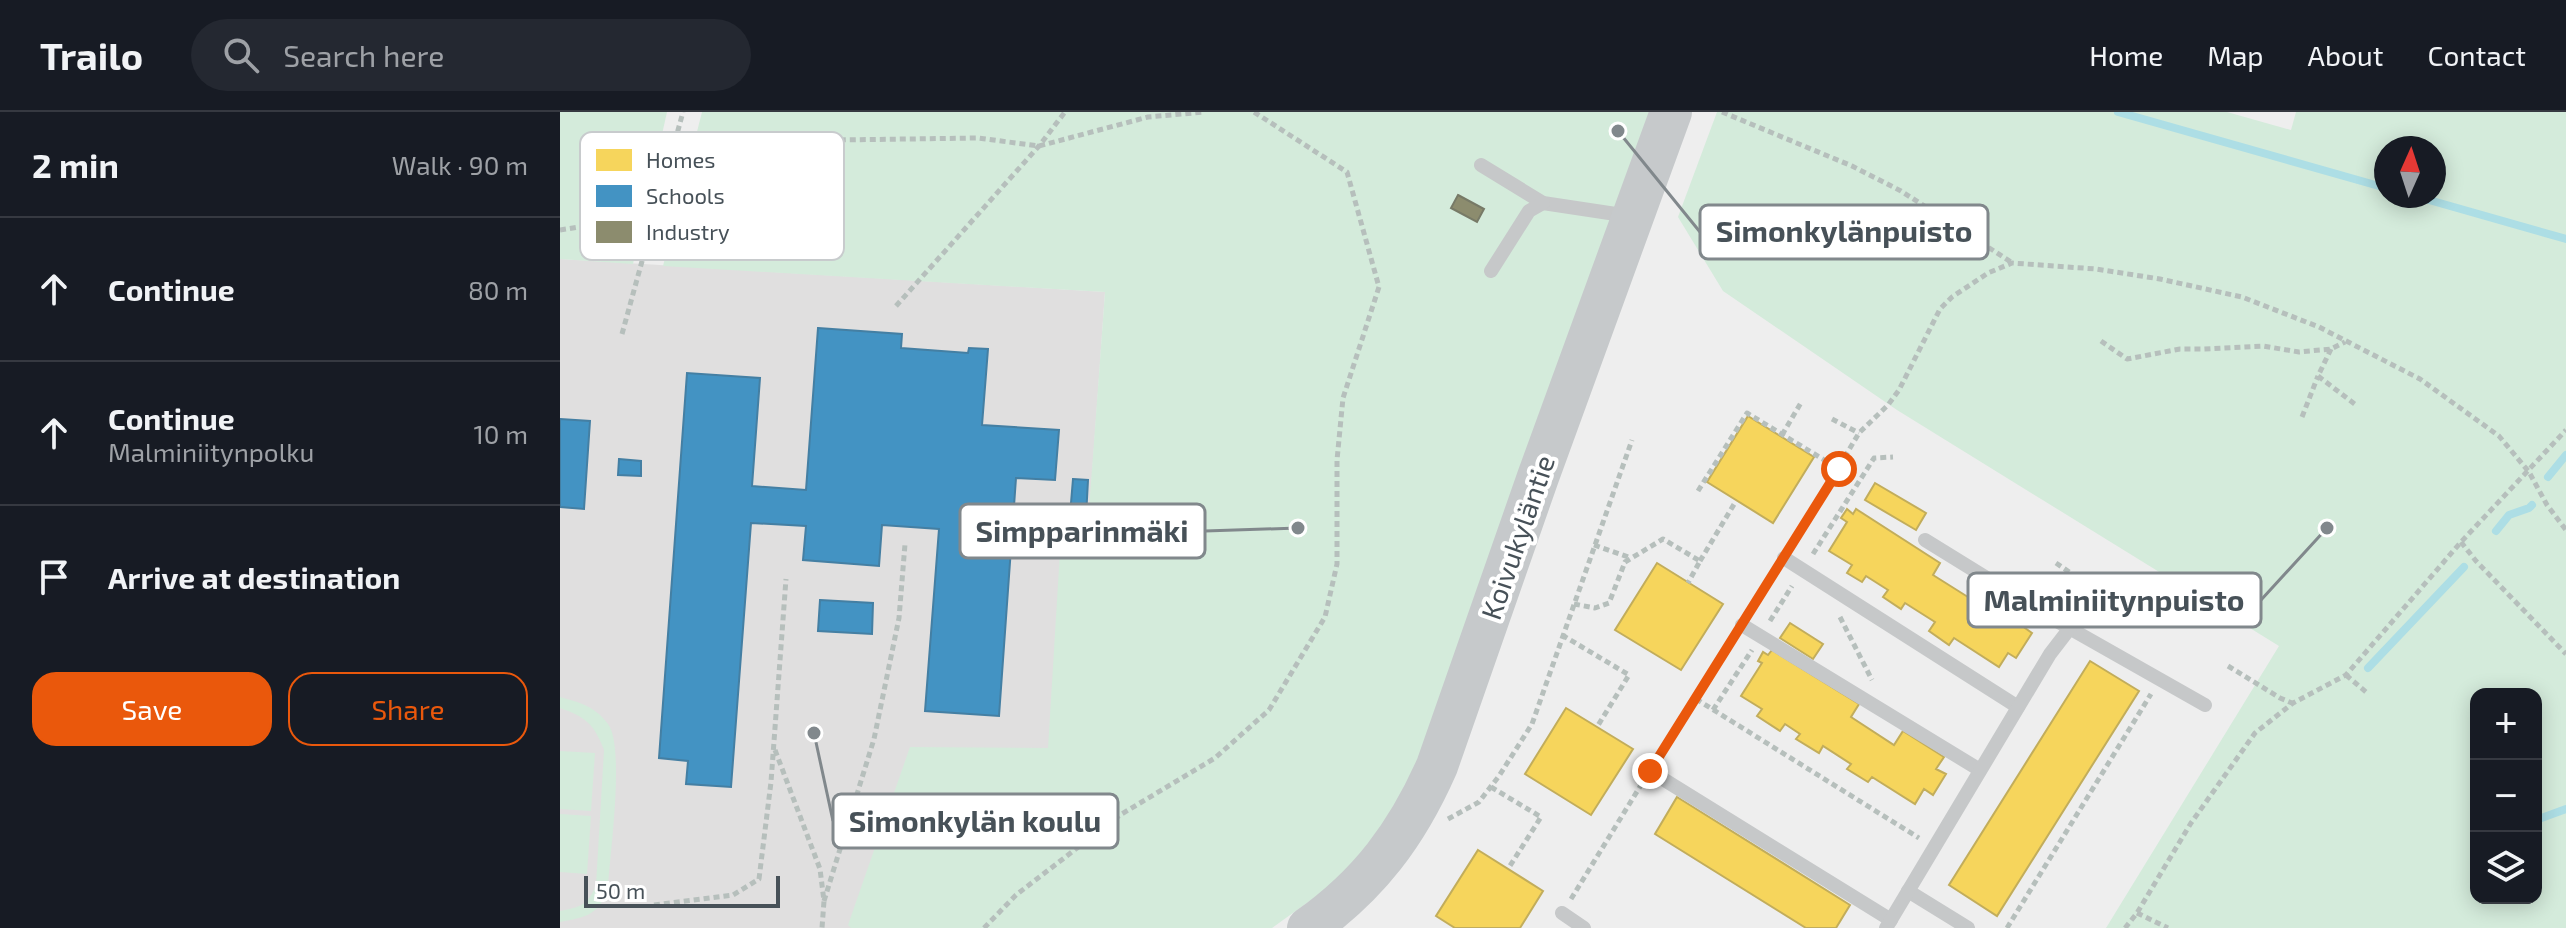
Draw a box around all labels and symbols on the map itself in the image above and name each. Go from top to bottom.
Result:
legend [580,132,844,260]
north arrow [2374,136,2446,208]
text: Homes [646,146,715,172]
text: Schools [646,182,725,208]
callout: Simonkylänpuisto [1700,205,1988,259]
text: Simonkylänpuisto [1716,212,1972,249]
text: Industry [646,218,730,244]
street label: Koivukyläntie [1473,450,1561,624]
route start [1821,451,1857,487]
callout: Simpparinmäki [960,504,1205,558]
text: Simpparinmäki [975,512,1189,548]
callout: Malminiitynpuisto [1968,573,2261,627]
text: Malminiitynpuisto [1984,581,2245,618]
route end [1632,753,1668,789]
callout: Simonkylän koulu [833,794,1118,848]
text: Simonkylän koulu [849,802,1101,839]
scale bar [584,872,780,908]

